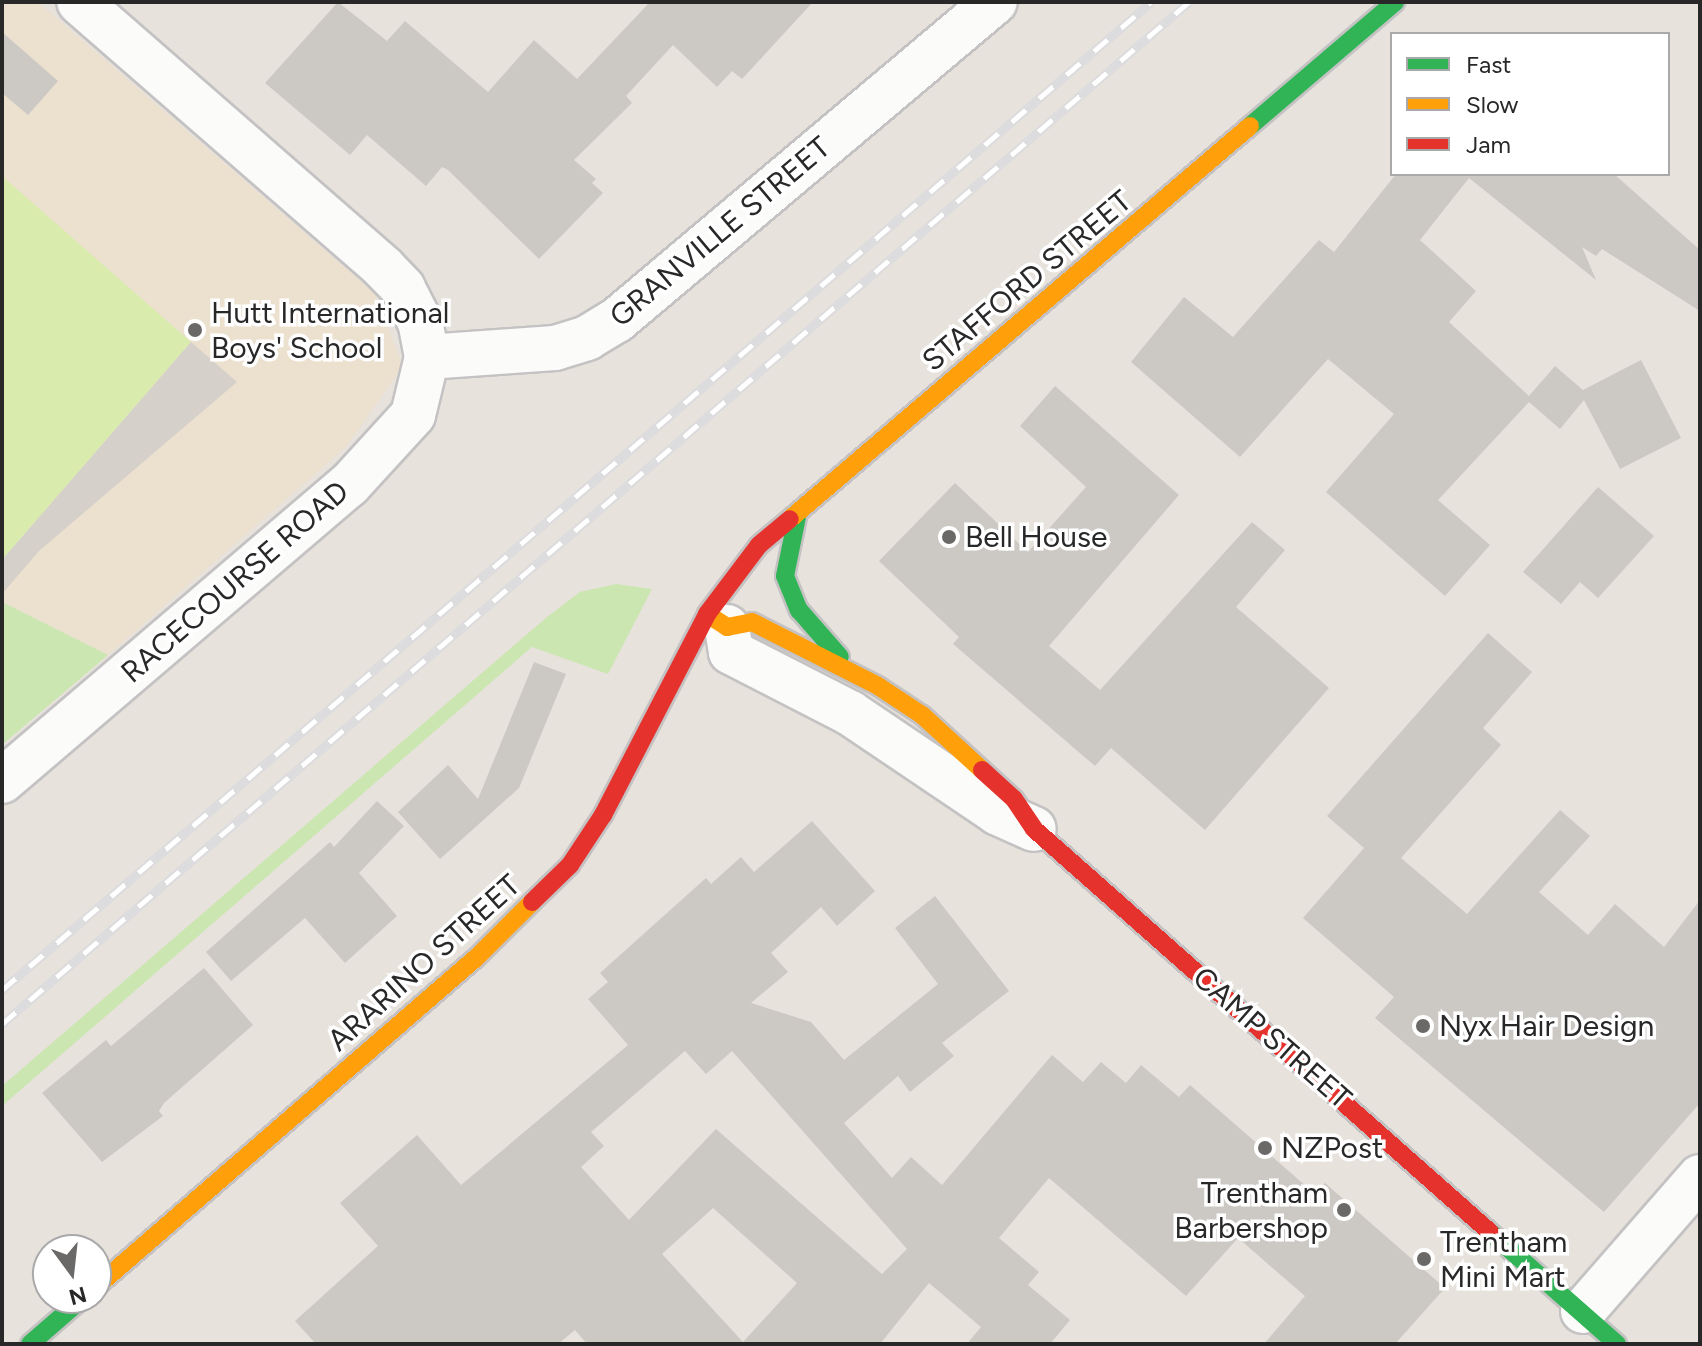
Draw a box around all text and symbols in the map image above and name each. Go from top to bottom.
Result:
legend [1390,32,1670,176]
text: Fast [1466,50,1511,79]
text: Slow [1466,90,1518,119]
street label: GRANVILLE STREET [603,129,837,335]
text: Jam [1466,130,1511,159]
street label: STAFFORD STREET [915,183,1139,379]
place label: Hutt International Boys' School [211,295,449,366]
marker: Hutt International Boys' School [186,321,204,339]
street label: RACECOURSE ROAD [114,473,356,691]
place label: Bell House [965,519,1107,555]
marker: Bell House [940,528,958,546]
street label: ARARINO STREET [321,867,527,1059]
street label: CAMP STREET [1185,959,1359,1117]
place label: Nyx Hair Design [1439,1008,1654,1044]
marker: Nyx Hair Design [1414,1017,1432,1035]
place label: NZPost [1281,1130,1383,1166]
marker: NZPost [1256,1139,1274,1157]
place label: Trentham Barbershop [1174,1175,1328,1246]
marker: Trentham Barbershop [1335,1201,1353,1219]
place label: Trentham Mini Mart [1440,1224,1567,1294]
north arrow [32,1234,112,1314]
marker: Trentham Mini Mart [1415,1250,1433,1268]
text: N [66,1280,90,1311]

